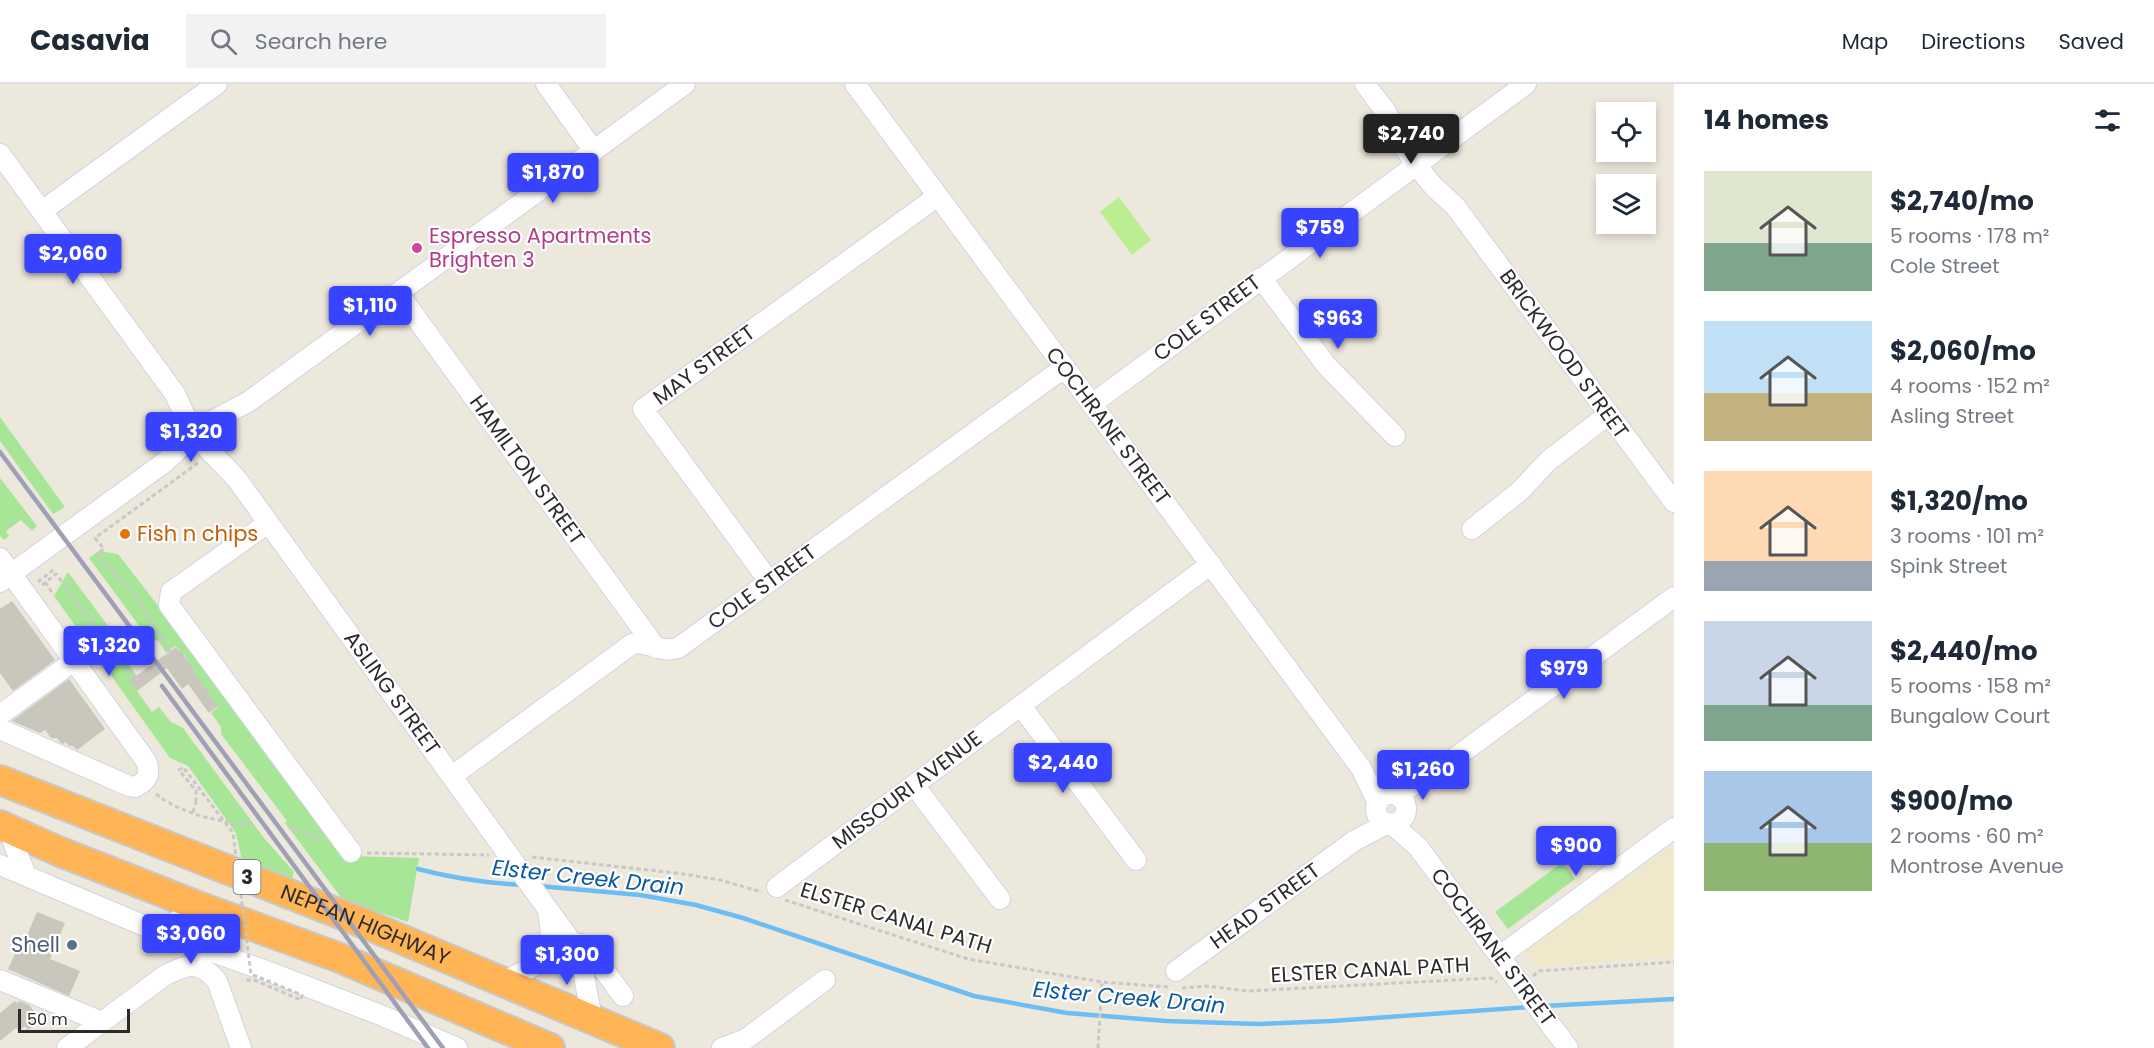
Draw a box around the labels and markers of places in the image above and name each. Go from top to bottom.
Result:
pin: $2,740 [1362,114,1460,165]
pin: $1,870 [504,153,602,204]
pin: $759 [1284,208,1356,259]
place label: Espresso Apartments Brighten 3 [429,221,651,274]
pin: $2,060 [24,234,122,285]
marker: Espresso Apartments Brighten 3 [410,241,424,255]
pin: $1,110 [321,286,419,337]
pin: $963 [1302,299,1374,350]
pin: $1,320 [142,412,240,463]
place label: Fish n chips [137,519,258,548]
marker: Fish n chips [118,527,132,541]
pin: $1,320 [60,626,158,677]
pin: $979 [1528,649,1600,700]
pin: $2,440 [1014,743,1112,794]
pin: $1,260 [1374,750,1472,801]
pin: $900 [1540,826,1612,877]
pin: $3,060 [142,914,240,965]
place label: Shell [11,930,60,959]
pin: $1,300 [518,935,616,986]
marker: Shell [65,938,79,952]

